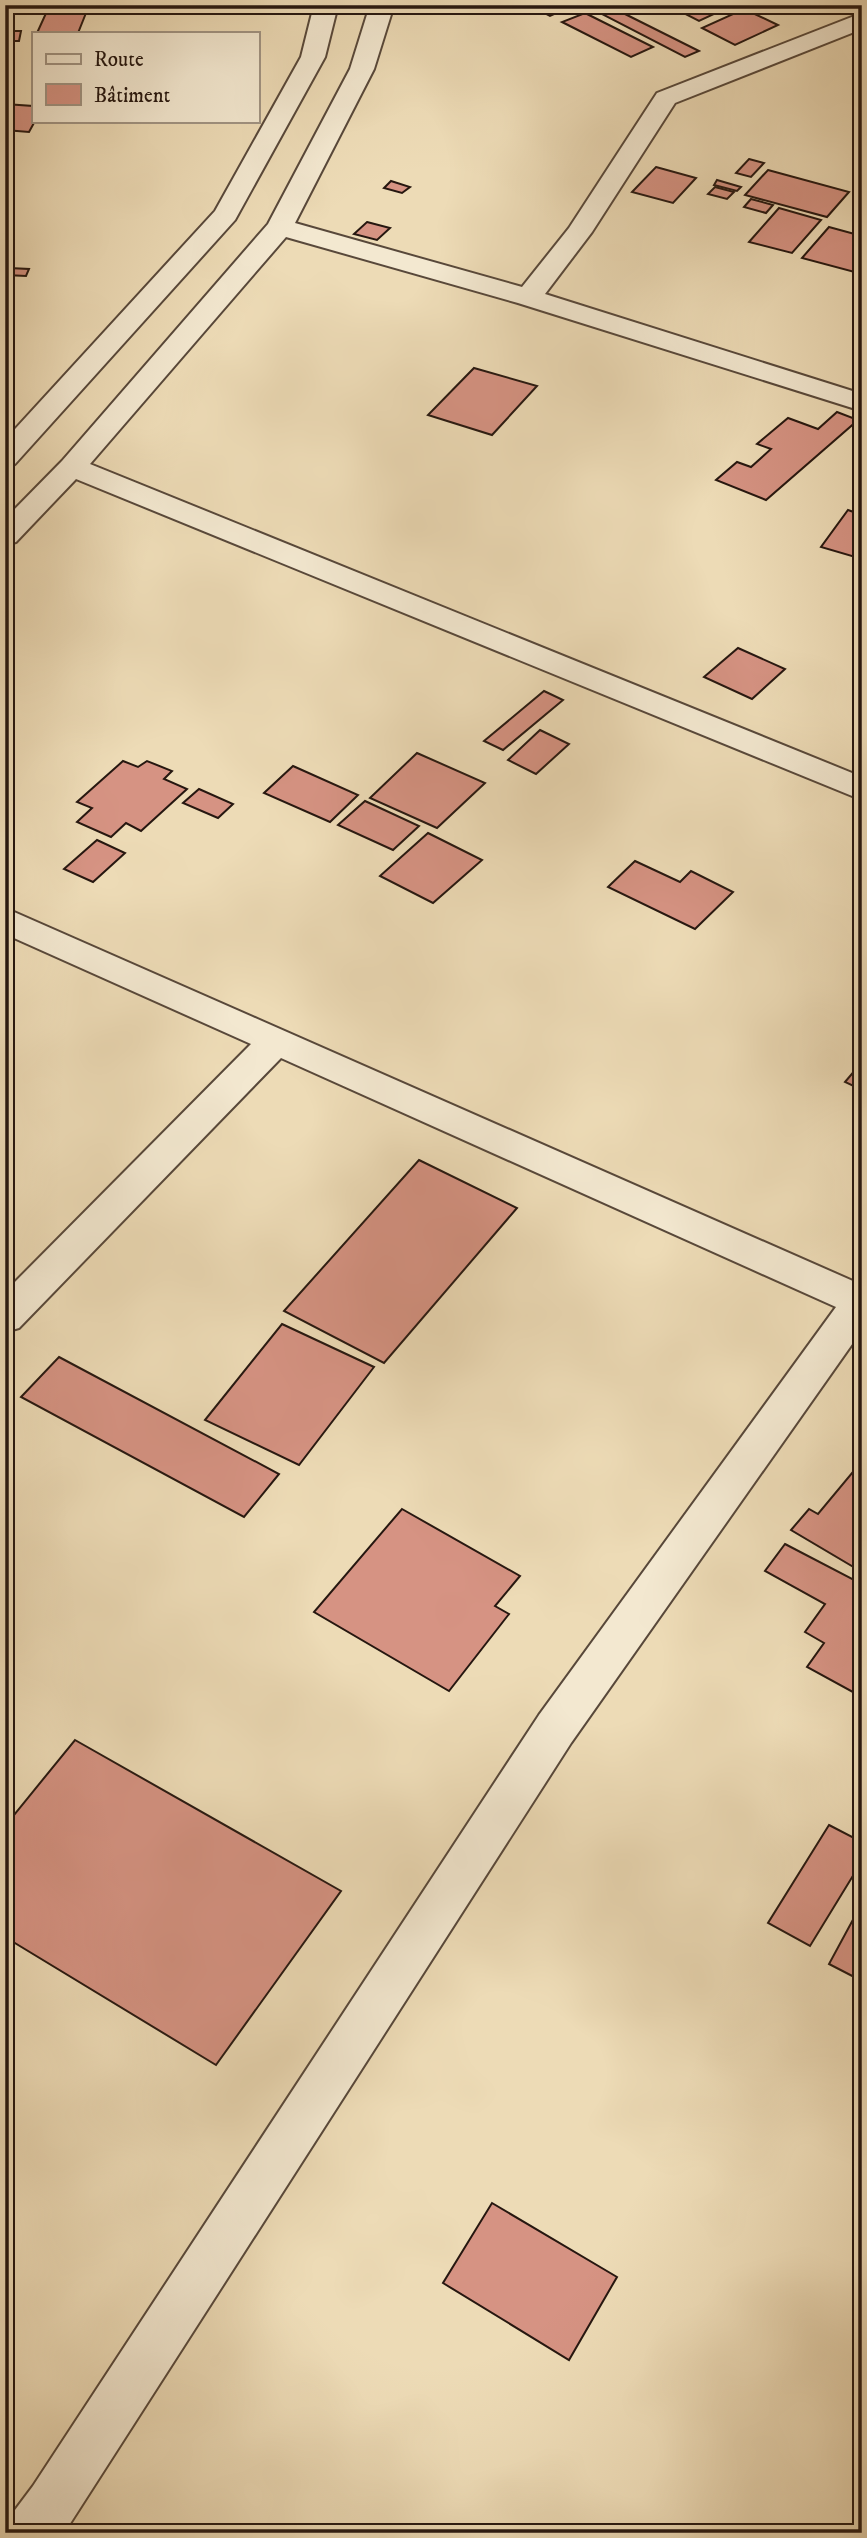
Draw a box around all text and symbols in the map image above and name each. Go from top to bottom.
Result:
legend [32,32,259,122]
text: Route [94,47,144,73]
text: Bâtiment [94,83,171,109]

